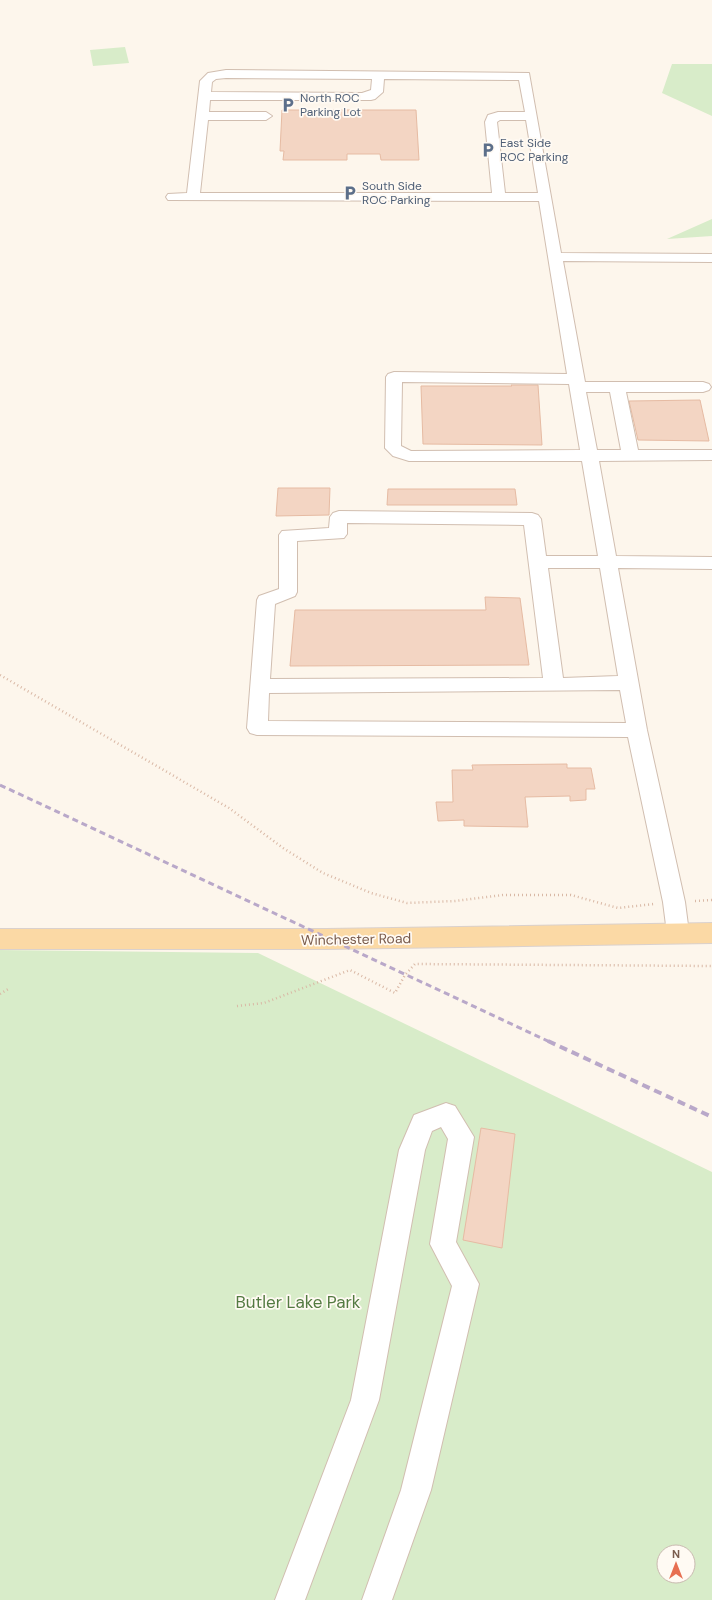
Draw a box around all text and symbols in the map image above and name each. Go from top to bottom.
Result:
place label: North ROC Parking Lot [300,90,361,120]
parking icon: North ROC Parking Lot [279,96,297,114]
place label: East Side ROC Parking [500,135,569,165]
parking icon: East Side ROC Parking [479,141,497,159]
place label: South Side ROC Parking [362,178,431,208]
parking icon: South Side ROC Parking [341,184,359,202]
street label: Winchester Road [301,929,411,949]
park label: Butler Lake Park [236,1291,361,1313]
north arrow [656,1544,696,1584]
text: N [672,1547,680,1561]

